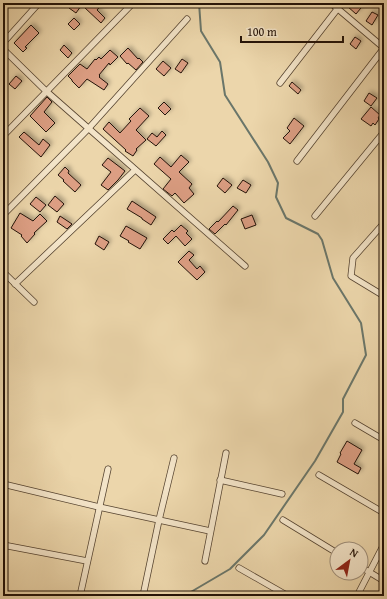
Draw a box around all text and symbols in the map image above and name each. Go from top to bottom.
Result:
scale bar [241,18,343,44]
text: 100 m [247,23,277,40]
north arrow [329,541,369,581]
text: N [347,544,362,562]

